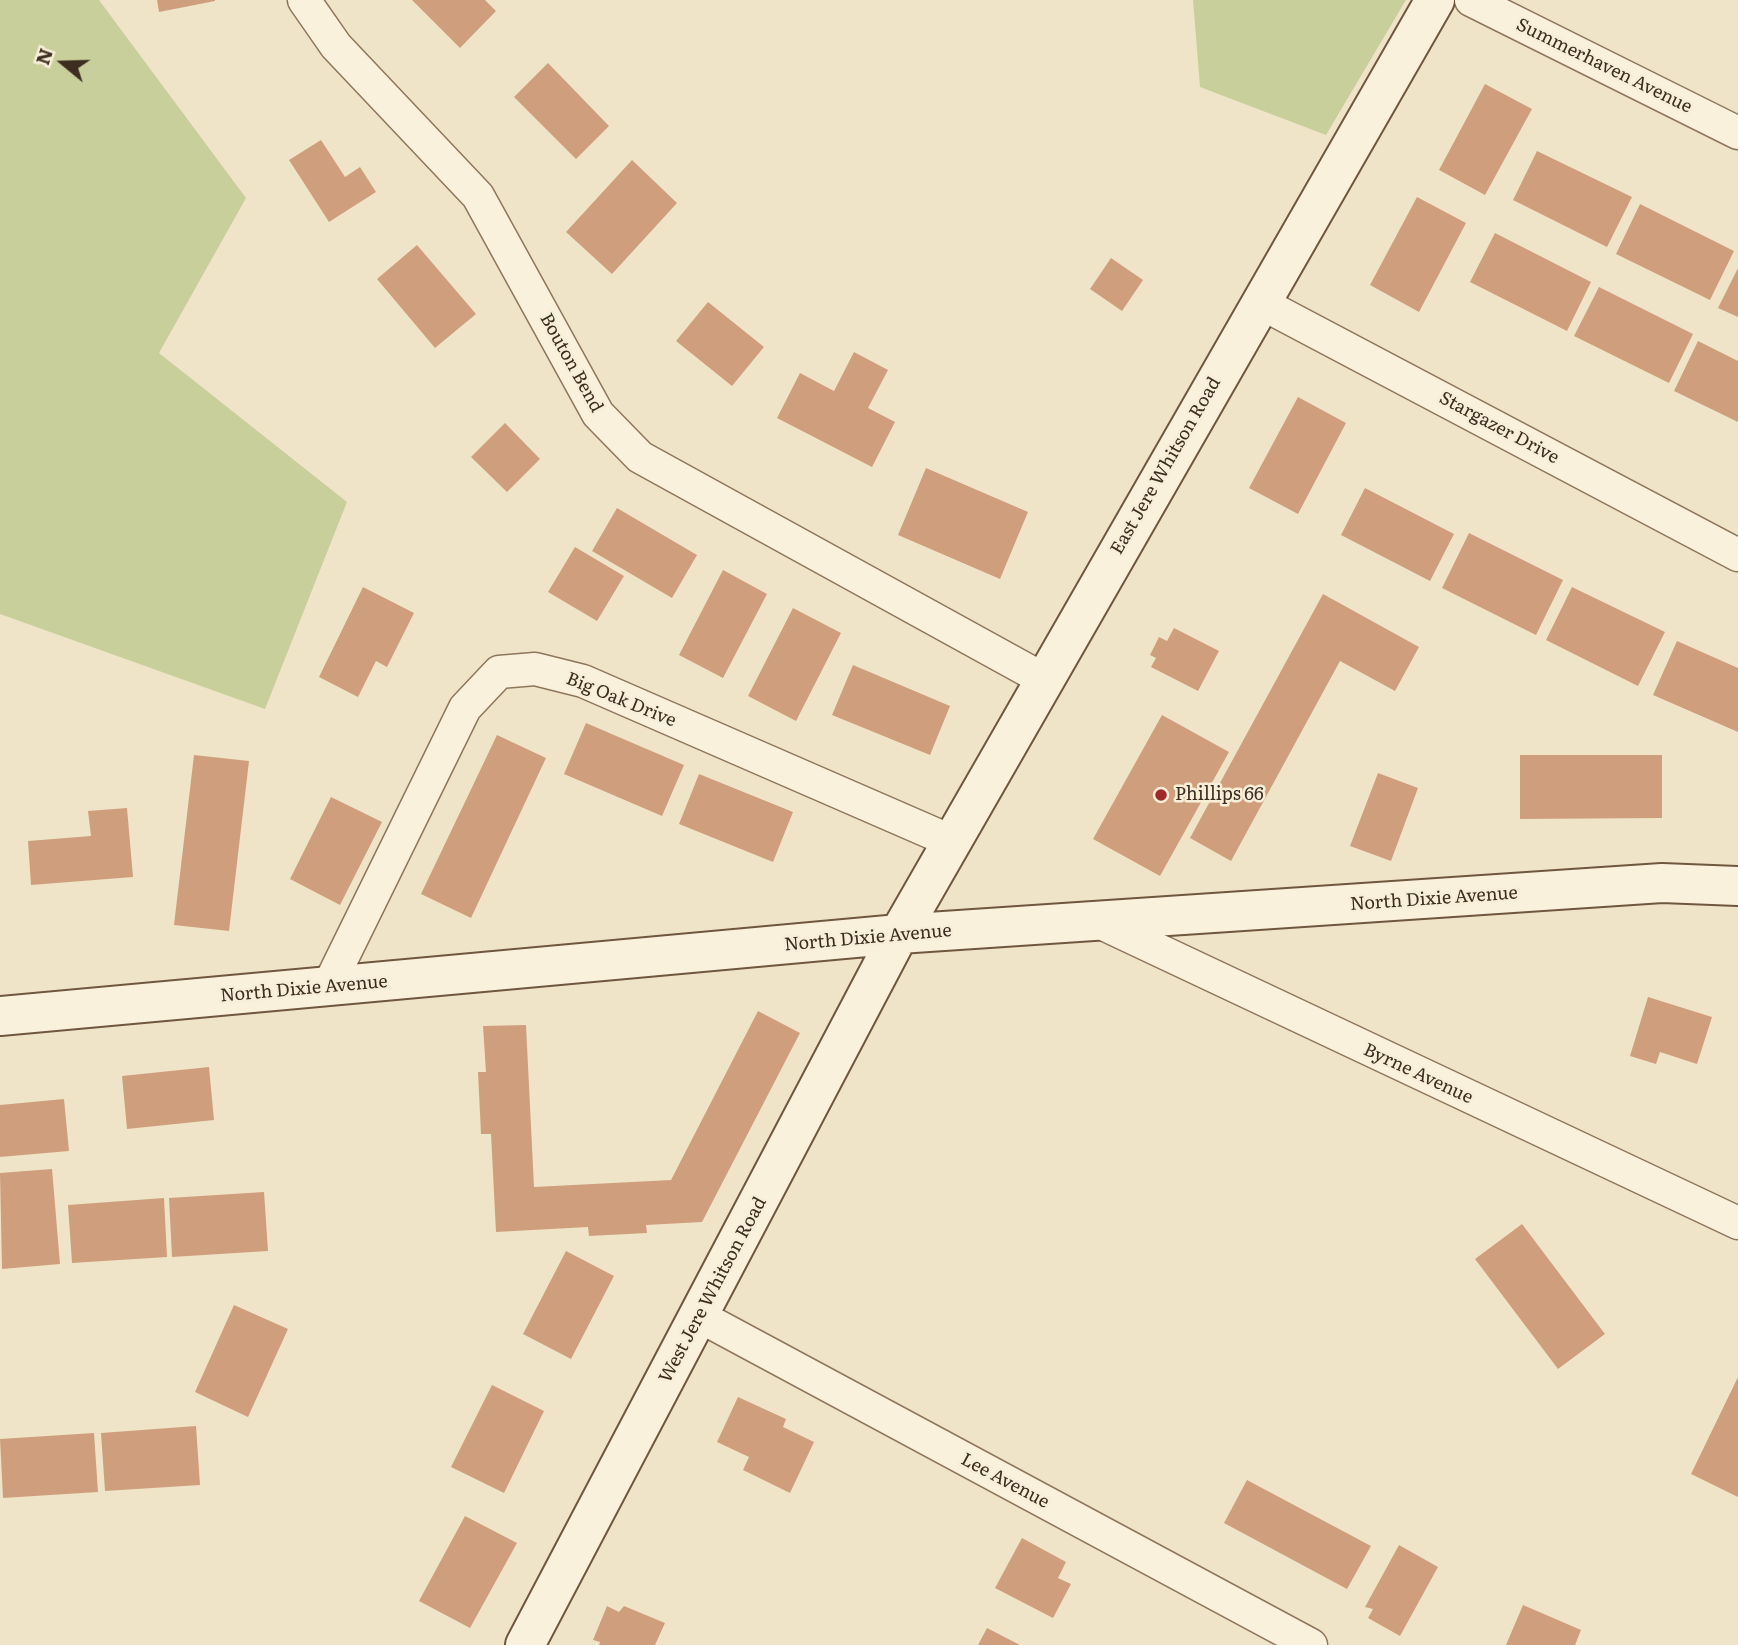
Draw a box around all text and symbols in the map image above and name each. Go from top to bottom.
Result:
street label: Summerhaven Avenue [1513,14,1695,118]
north arrow [28,28,98,98]
text: N [27,44,59,68]
street label: Bouton Bend [535,310,607,416]
street label: East Jere Whitson Road [1106,373,1226,559]
street label: Stargazer Drive [1435,387,1563,469]
street label: Big Oak Drive [563,668,679,732]
place label: Phillips 66 [1175,784,1264,806]
marker: Phillips 66 [1153,787,1169,803]
street label: North Dixie Avenue [1349,882,1519,916]
street label: North Dixie Avenue [783,920,953,956]
street label: North Dixie Avenue [219,971,389,1007]
street label: Byrne Avenue [1360,1039,1476,1109]
street label: West Jere Whitson Road [655,1193,771,1387]
street label: Lee Avenue [957,1449,1053,1513]

